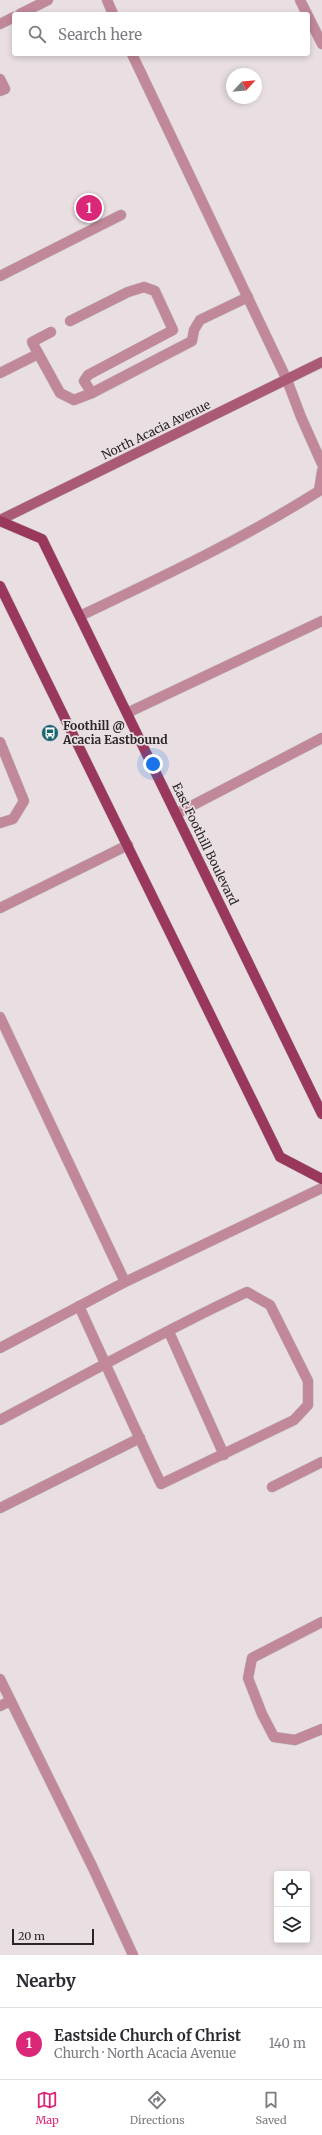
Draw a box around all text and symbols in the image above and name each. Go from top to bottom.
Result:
search box [12,12,310,56]
icon: search [26,23,48,45]
text: Search here [58,25,142,44]
north arrow [226,68,262,104]
pin: 1 [76,193,102,223]
street label: North Acacia Avenue [99,397,213,462]
place label: Foothill @ Acacia Eastbound [62,718,168,747]
bus stop icon: Foothill @ Acacia Eastbound [40,723,60,743]
your location [143,754,163,774]
street label: East Foothill Boulevard [169,780,242,907]
map controls [274,1871,310,1943]
button: locate [274,1871,310,1907]
button: layers [274,1907,310,1943]
scale bar [12,1927,94,1946]
text: 20 m [18,1929,45,1943]
text: Nearby [16,1970,76,1992]
text: Eastside Church of Christ [54,2026,241,2045]
text: 1 [26,2035,32,2052]
text: 140 m [269,2035,306,2052]
text: Church · North Acacia Avenue [54,2045,236,2062]
tab: Map [35,2089,59,2127]
tab: Directions [130,2089,185,2127]
tab: Saved [255,2089,287,2127]

